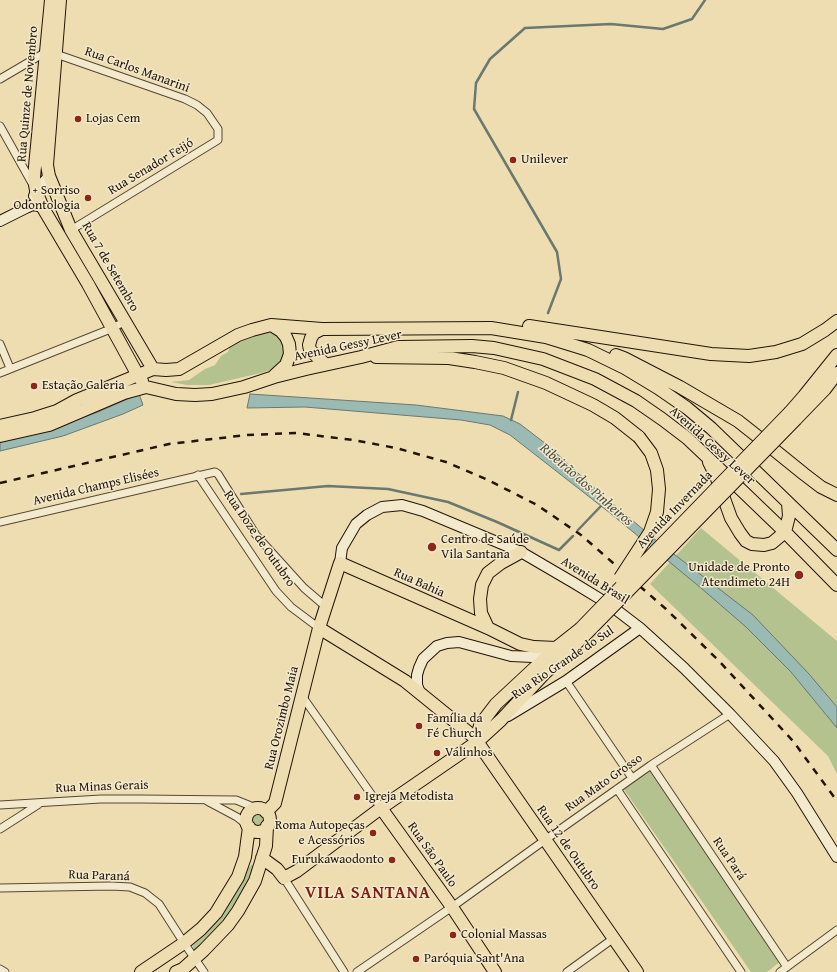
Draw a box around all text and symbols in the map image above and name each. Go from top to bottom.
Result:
street label: Rua Quinze de Novembro [14,25,42,163]
street label: Rua Carlos Manarini [82,44,192,96]
place label: Lojas Cem [86,111,140,127]
marker: Lojas Cem [73,114,83,124]
street label: Rua Senador Feijó [105,135,197,199]
place label: Unilever [521,152,568,168]
marker: Unilever [508,155,518,165]
place label: + Sorriso Odontologia [13,183,80,214]
marker: + Sorriso Odontologia [83,193,93,203]
street label: Rua 7 de Setembro [78,219,142,315]
street label: Avenida Gessy Lever [293,327,403,365]
place label: Estação Galeria [42,378,125,394]
marker: Estação Galeria [29,381,39,391]
street label: Avenida Gessy Lever [666,403,758,489]
water label: Ribeirão dos Pinheiros [536,440,636,530]
street label: Avenida Champs Elisées [31,465,161,509]
street label: Avenida Invernada [634,468,716,552]
street label: Rua Doze de Outubro [220,488,298,590]
place label: Centro de Saúde Vila Santana [441,532,529,563]
marker: Centro de Saúde Vila Santana [426,541,438,553]
street label: Avenida Brasil [558,554,632,608]
place label: Unidade de Pronto Atendimeto 24H [688,560,790,591]
street label: Rua Bahia [391,565,447,601]
marker: Unidade de Pronto Atendimeto 24H [793,569,805,581]
street label: Rua Rio Grande do Sul [509,623,617,703]
street label: Rua Orozimbo Maia [262,665,302,771]
place label: Família da Fé Church [427,711,483,742]
marker: Família da Fé Church [414,721,424,731]
place label: Valinhos [445,745,493,761]
marker: Valinhos [432,748,442,758]
street label: Rua Mato Grosso [562,751,646,815]
street label: Rua Minas Gerais [55,778,149,796]
place label: Igreja Metodista [365,789,454,805]
marker: Igreja Metodista [352,792,362,802]
street label: Rua 12 de Outubro [533,803,603,893]
place label: Roma Autopeças e Acessórios [275,818,365,849]
street label: Rua São Paulo [404,819,460,891]
marker: Roma Autopeças e Acessórios [368,828,378,838]
street label: Rua Pará [709,835,749,883]
place label: Furukawaodonto [292,852,384,868]
marker: Furukawaodonto [387,855,397,865]
street label: Rua Paraná [68,867,130,885]
district label: VILA SANTANA [305,884,431,904]
place label: Colonial Massas [461,927,547,943]
marker: Colonial Massas [448,930,458,940]
place label: Paróquia Sant'Ana [424,951,525,967]
marker: Paróquia Sant'Ana [411,954,421,964]

